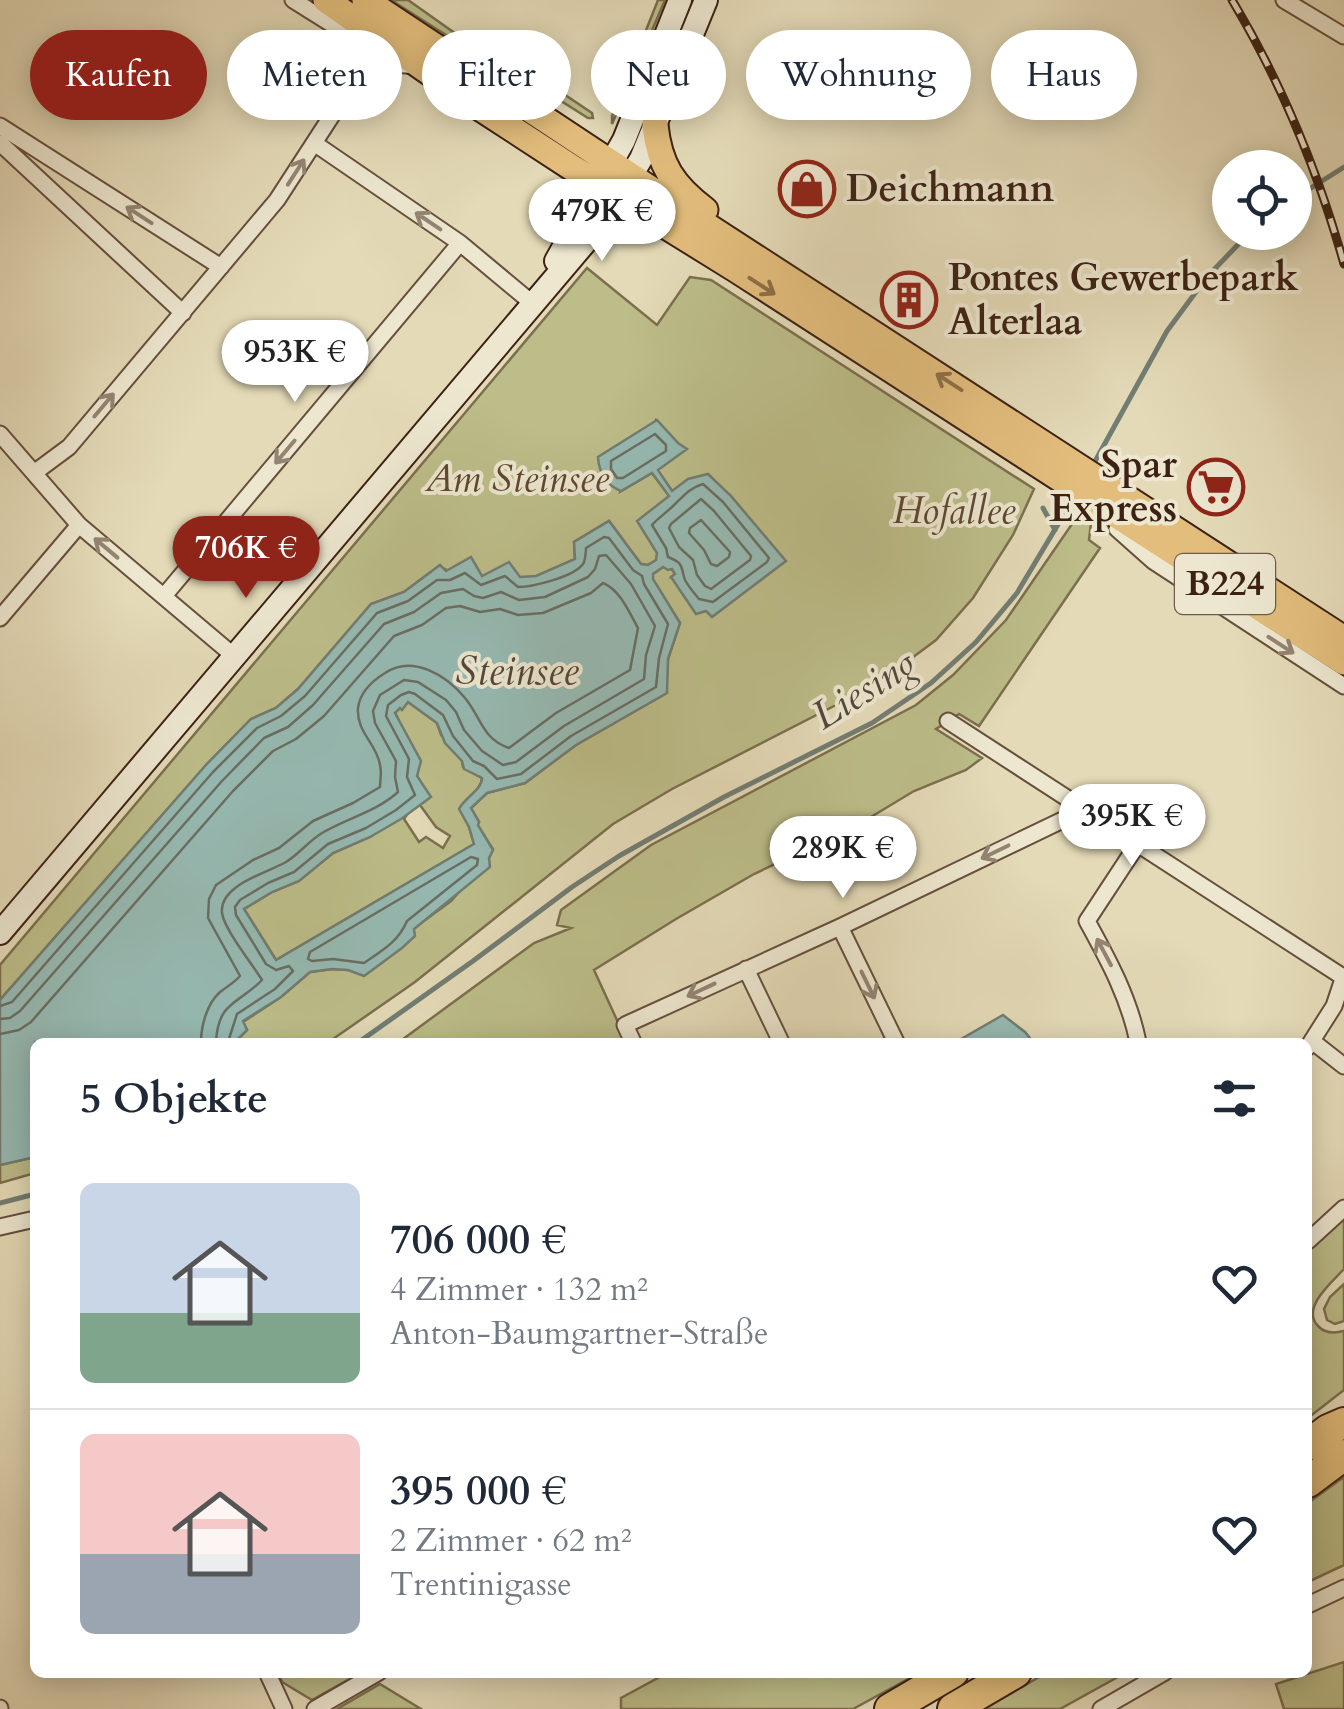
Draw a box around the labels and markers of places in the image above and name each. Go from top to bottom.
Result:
shop icon: Deichmann [777,159,837,219]
place label: Deichmann [846,163,1055,215]
pin: 479K € [521,179,683,264]
place label: Pontes Gewerbepark Alterlaa [948,252,1299,348]
building icon: Pontes Gewerbepark Alterlaa [879,270,939,330]
pin: 953K € [214,320,376,405]
place label: Spar Express [1049,439,1178,535]
supermarket icon: Spar Express [1186,457,1246,517]
pin: 706K € [165,516,327,601]
pin: 395K € [1051,784,1213,869]
pin: 289K € [762,816,924,901]

